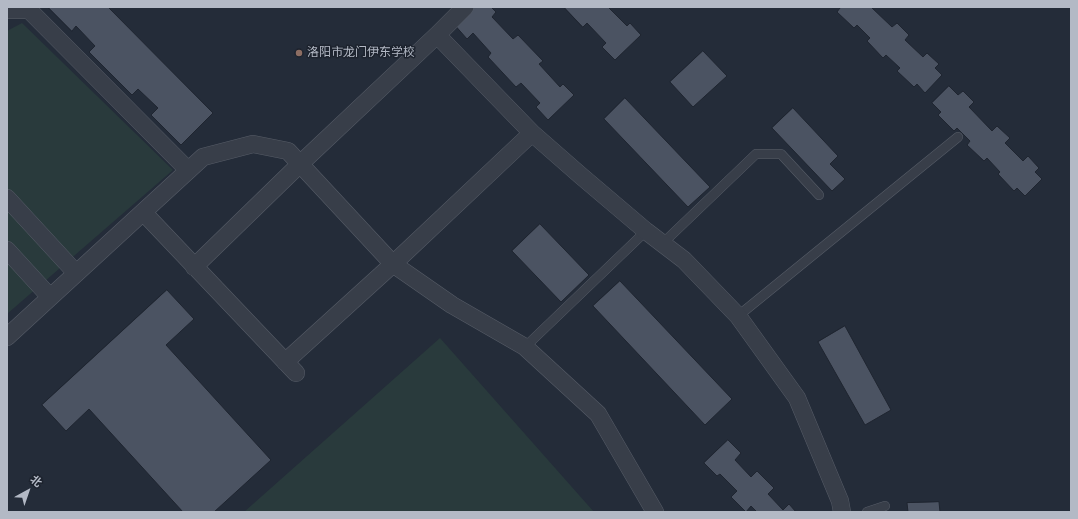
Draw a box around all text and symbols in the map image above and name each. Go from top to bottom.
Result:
place label: 洛阳市龙门伊东学校 [307,46,415,60]
marker: 洛阳市龙门伊东学校 [294,48,304,58]
north arrow [8,471,48,511]
text: 北 [28,473,44,490]

